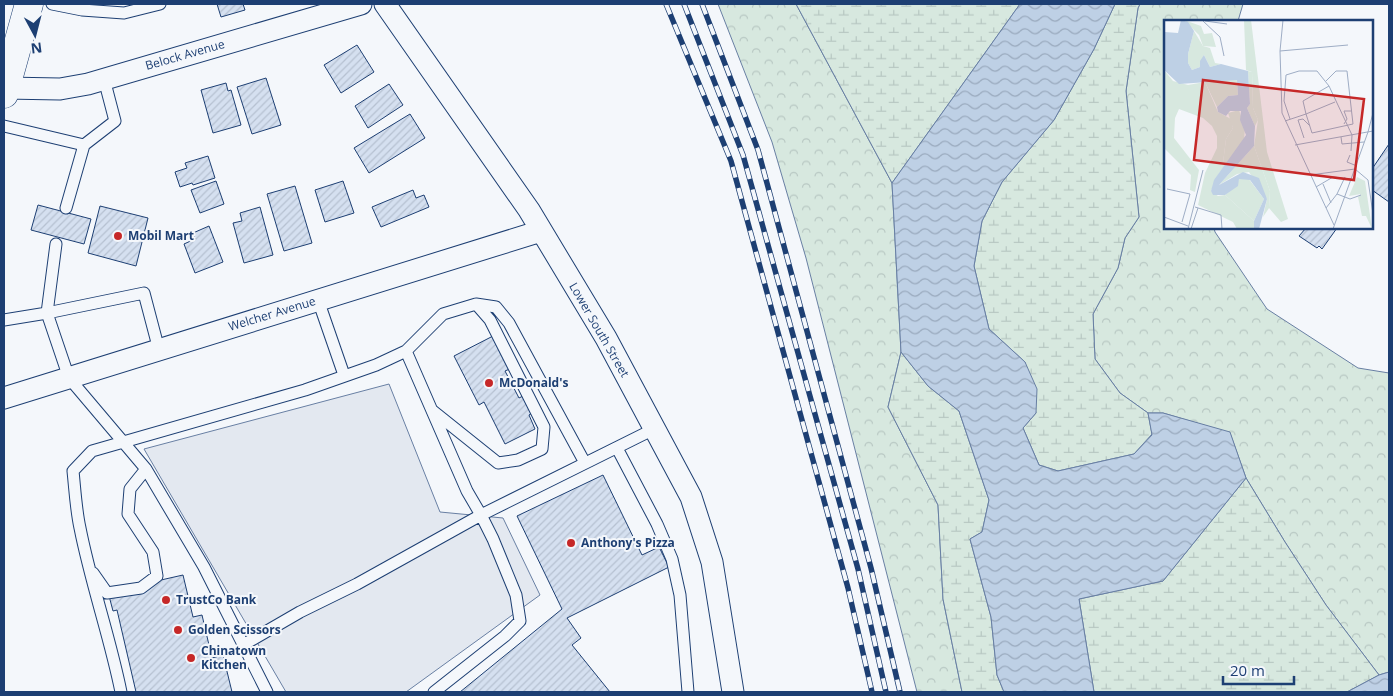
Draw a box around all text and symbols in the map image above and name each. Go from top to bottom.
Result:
north arrow [10,10,60,60]
inset map [1164,20,1373,229]
street label: Belock Avenue [143,35,227,74]
text: N [30,38,43,59]
place label: Mobil Mart [128,227,194,244]
marker: Mobil Mart [112,230,124,242]
street label: Lower South Street [565,279,634,380]
street label: Welcher Avenue [226,292,318,335]
place label: McDonald's [499,374,568,391]
marker: McDonald's [483,377,495,389]
place label: Anthony's Pizza [581,534,675,551]
marker: Anthony's Pizza [565,537,577,549]
place label: TrustCo Bank [176,591,257,608]
marker: TrustCo Bank [160,594,172,606]
place label: Golden Scissors [188,621,281,638]
marker: Golden Scissors [172,624,184,636]
place label: Chinatown Kitchen [201,642,266,673]
marker: Chinatown Kitchen [185,652,197,664]
scale bar [1223,654,1294,686]
text: 20 m [1230,660,1265,680]

